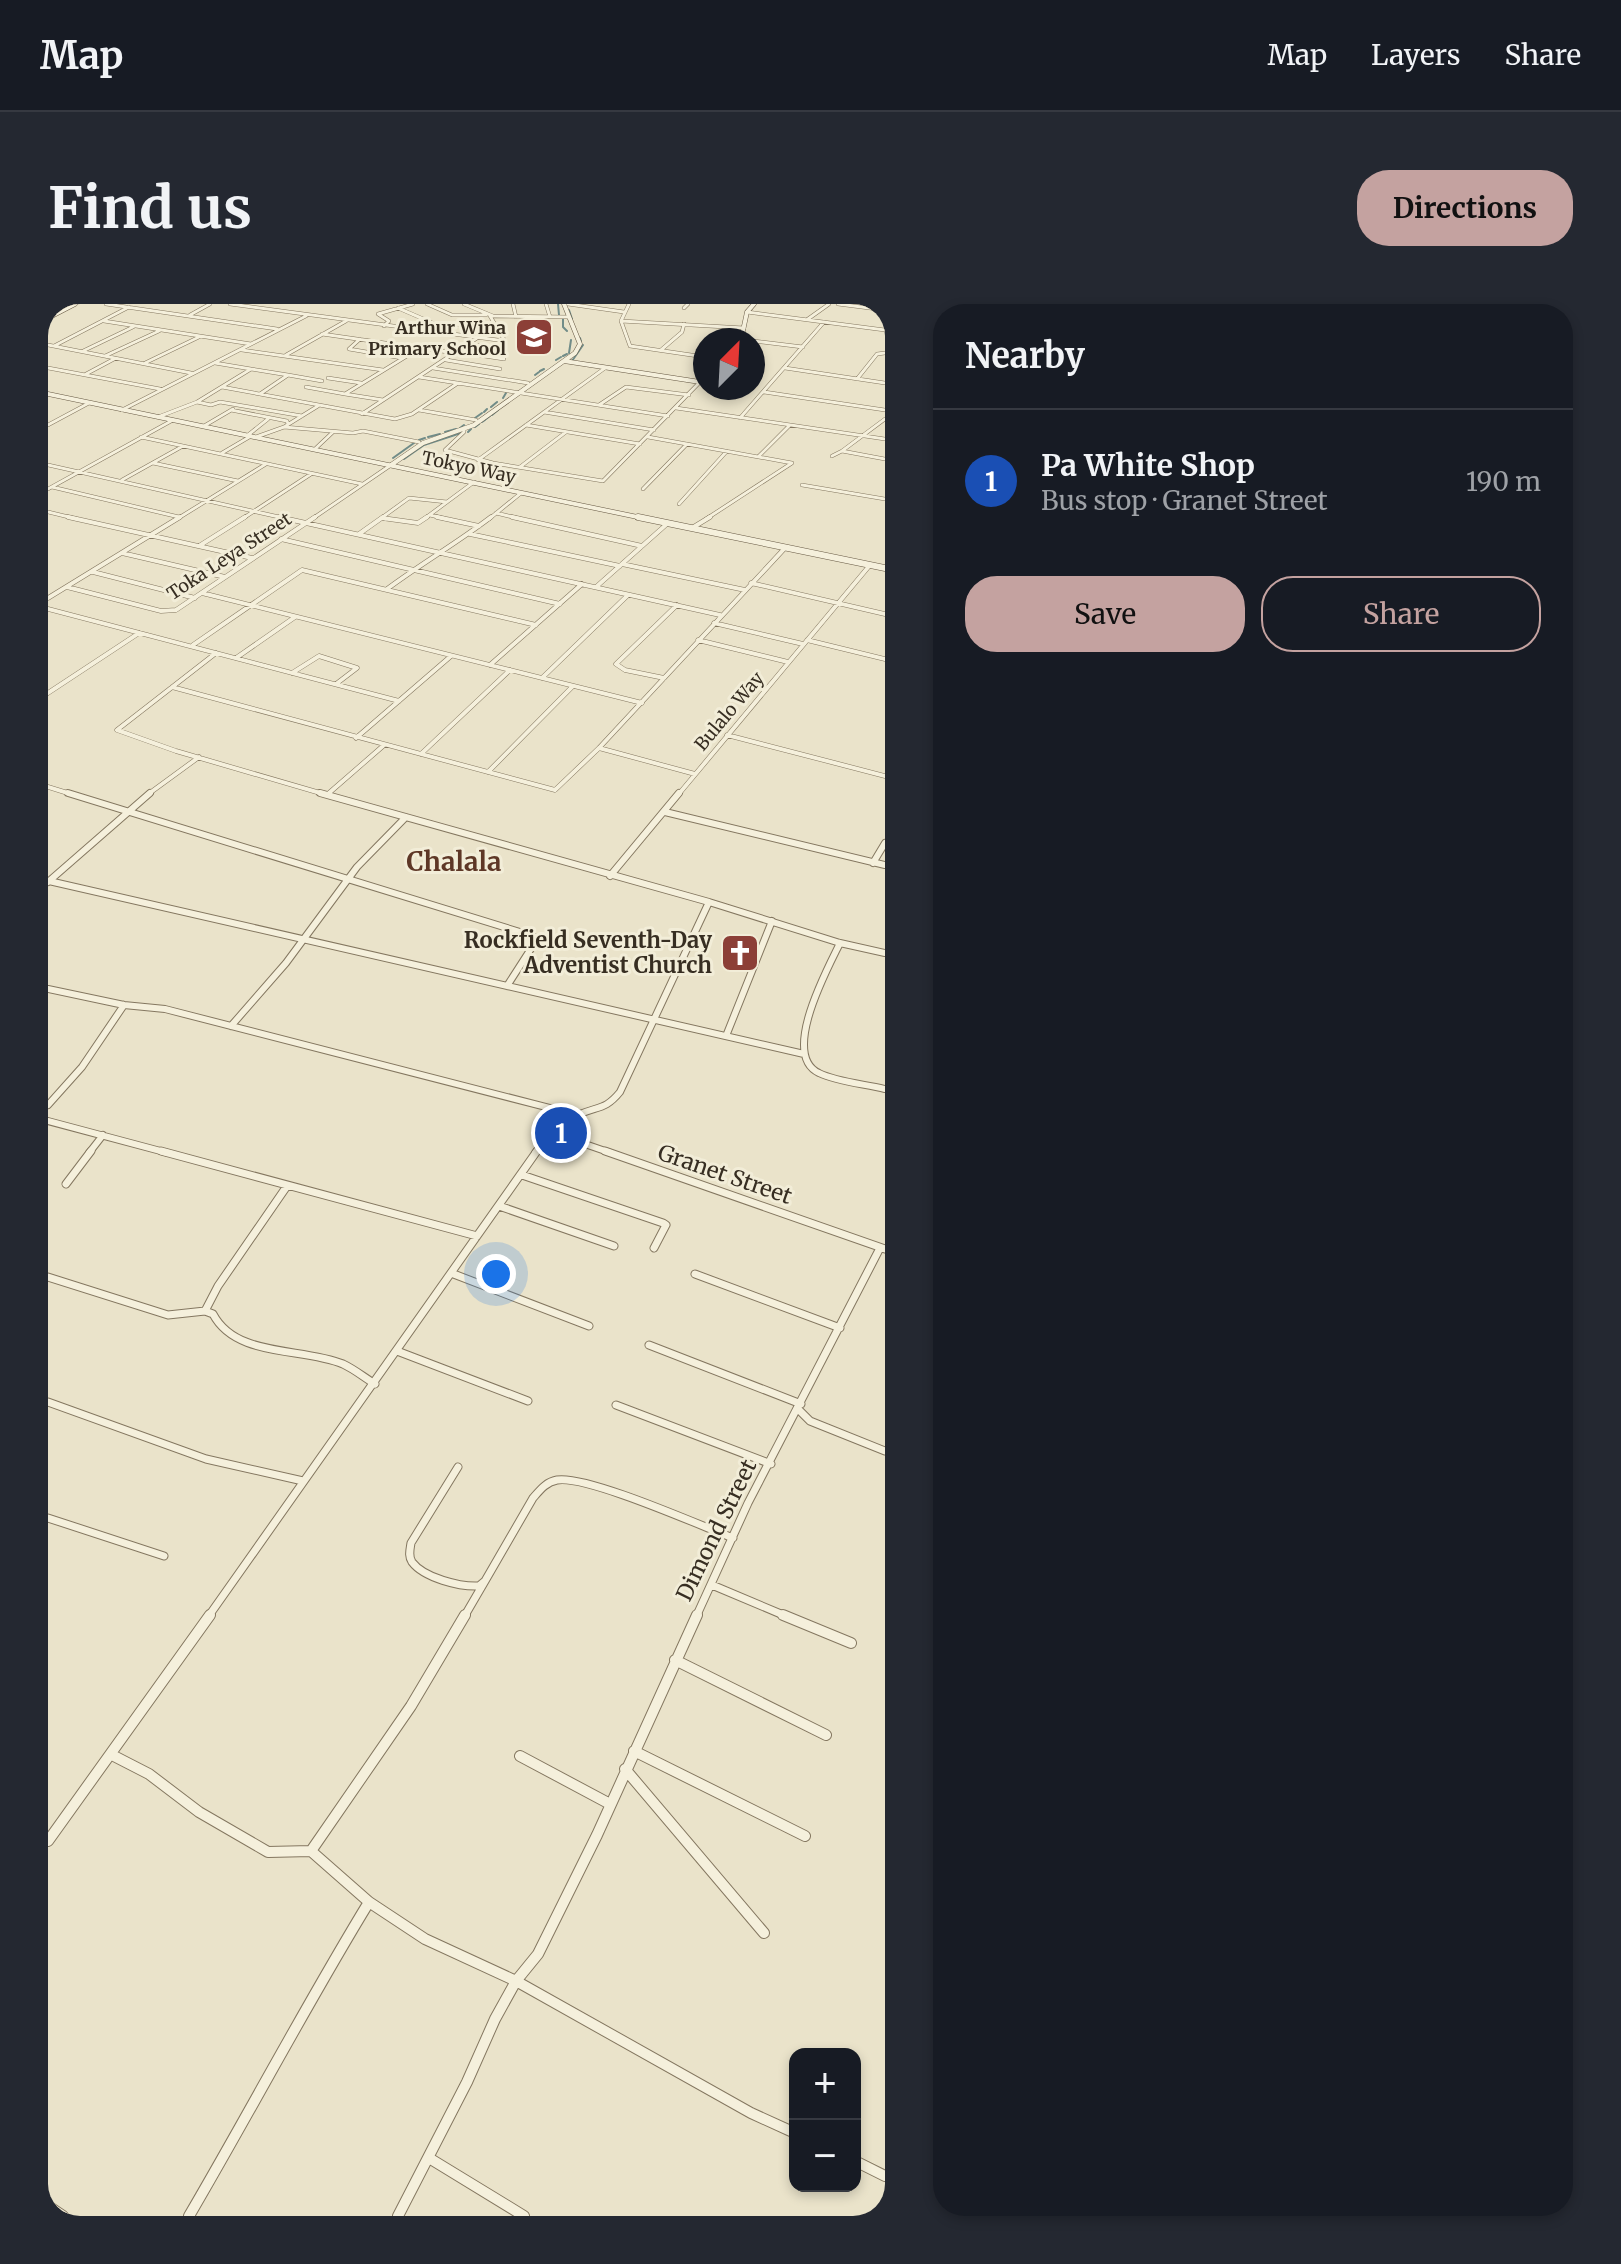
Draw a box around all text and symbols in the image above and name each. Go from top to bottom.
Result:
text: Map [40,32,124,79]
text: Map [1267,37,1327,73]
text: Layers [1371,37,1460,73]
text: Share [1504,37,1581,73]
button: Directions [1357,170,1573,246]
text: Find us [48,173,252,243]
place label: Arthur Wina Primary School [368,316,506,360]
school or university icon: Arthur Wina Primary School [513,316,555,358]
north arrow [693,328,765,400]
text: Nearby [965,335,1085,377]
street label: Tokyo Way [420,446,519,488]
text: Pa White Shop [1041,446,1255,484]
text: 1 [985,465,997,498]
text: 190 m [1466,465,1541,498]
text: Bus stop · Granet Street [1041,484,1328,517]
street label: Toka Leya Street [162,507,296,605]
button: Save [965,576,1245,652]
button: Share [1261,576,1541,652]
street label: Bulalo Way [689,666,769,755]
district label: Chalala [407,845,501,878]
place label: Rockfield Seventh-Day Adventist Church [464,926,713,979]
church icon: Rockfield Seventh-Day Adventist Church [719,932,761,974]
pin: 1 [535,1103,587,1163]
street label: Granet Street [654,1138,796,1210]
your location [476,1254,516,1294]
street label: Dimond Street [670,1454,763,1605]
map controls [789,2048,861,2192]
button: + [789,2048,861,2120]
button: − [789,2120,861,2192]

